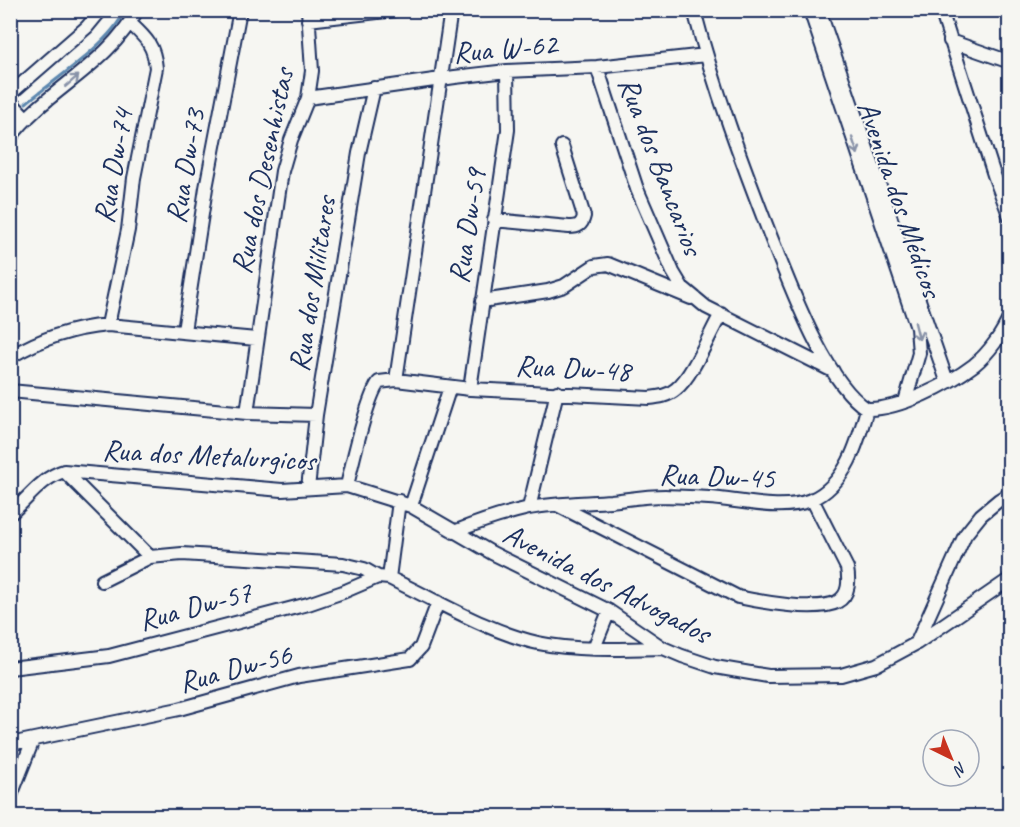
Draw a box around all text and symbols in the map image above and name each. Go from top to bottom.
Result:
street label: Rua W-62 [452,24,561,71]
street label: Rua dos Desenhistas [222,62,303,277]
street label: Rua dos Bancarios [610,72,713,263]
one-way arrow [64,74,79,88]
street label: Avenida dos Médicos [849,96,952,305]
street label: Rua Dw-74 [84,104,142,226]
street label: Rua Dw-73 [156,104,214,226]
one-way arrow [851,136,862,155]
street label: Rua Dw-59 [439,164,495,286]
street label: Rua dos Militares [279,191,345,374]
one-way arrow [911,321,923,340]
street label: Rua Dw-48 [514,346,634,390]
street label: Rua dos Metalurgicos [101,430,319,480]
street label: Rua Dw-45 [659,455,777,497]
street label: Avenida dos Advogados [497,514,720,653]
street label: Rua Dw-57 [134,572,257,639]
street label: Rua Dw-56 [174,634,297,701]
north arrow [921,728,981,788]
text: N [948,758,971,781]

